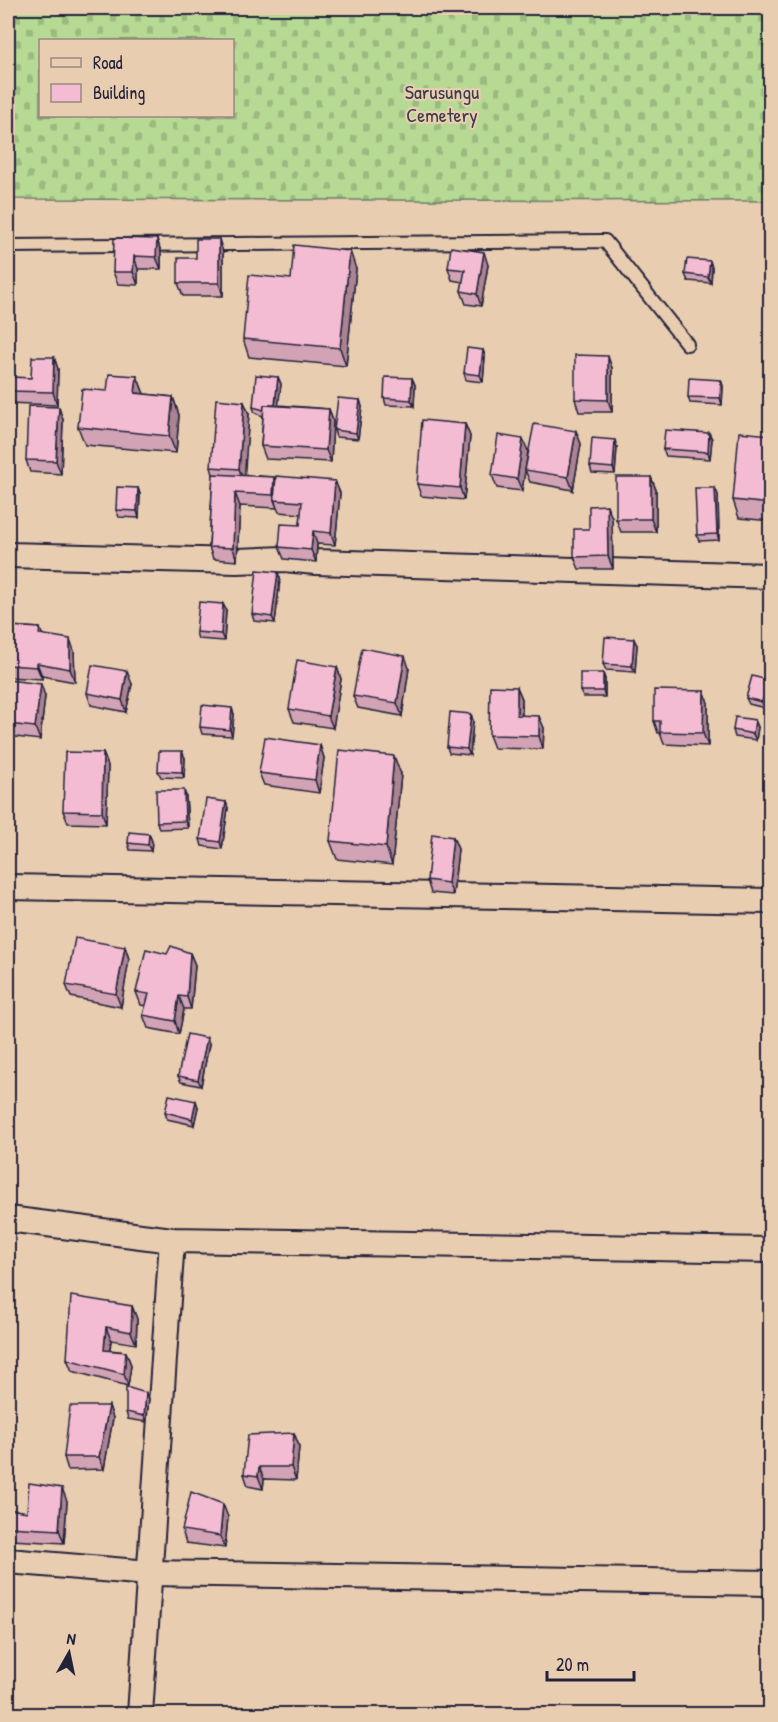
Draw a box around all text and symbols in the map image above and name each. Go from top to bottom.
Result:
legend [39,39,234,117]
text: Road [93,50,123,75]
park label: Sarusungu Cemetery [405,78,479,128]
text: Building [93,80,145,105]
north arrow [39,1623,99,1683]
text: N [65,1627,78,1650]
scale bar [547,1644,634,1682]
text: 20 m [556,1652,589,1677]

